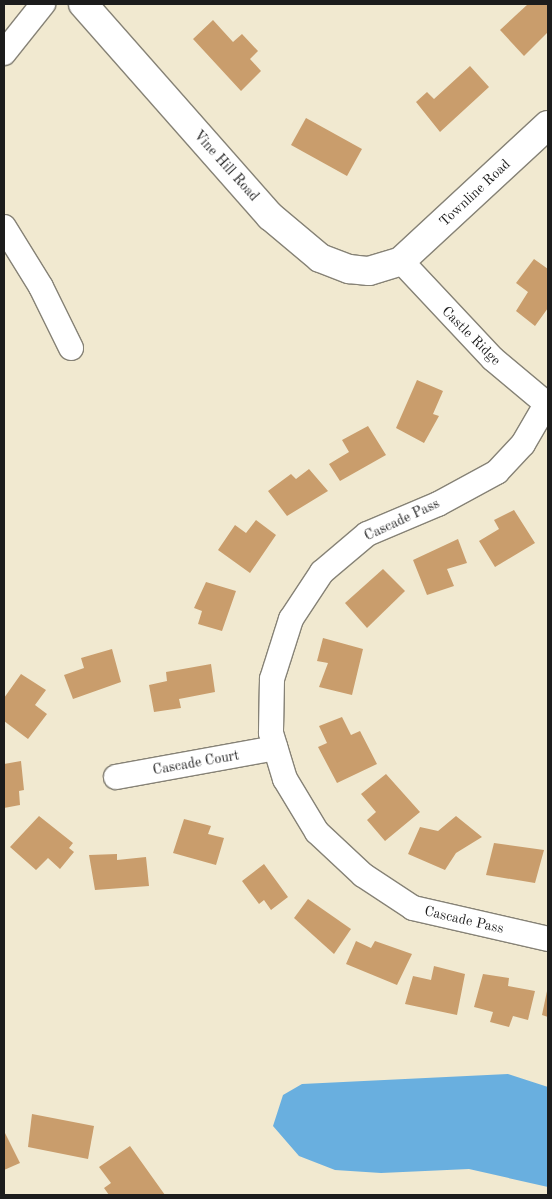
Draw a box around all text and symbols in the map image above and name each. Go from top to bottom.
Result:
street label: Vine Hill Road [190,127,262,205]
street label: Townline Road [436,156,514,230]
street label: Castle Ridge [438,303,504,369]
street label: Cascade Pass [362,495,442,545]
street label: Cascade Court [151,747,241,779]
street label: Cascade Pass [423,903,505,937]

